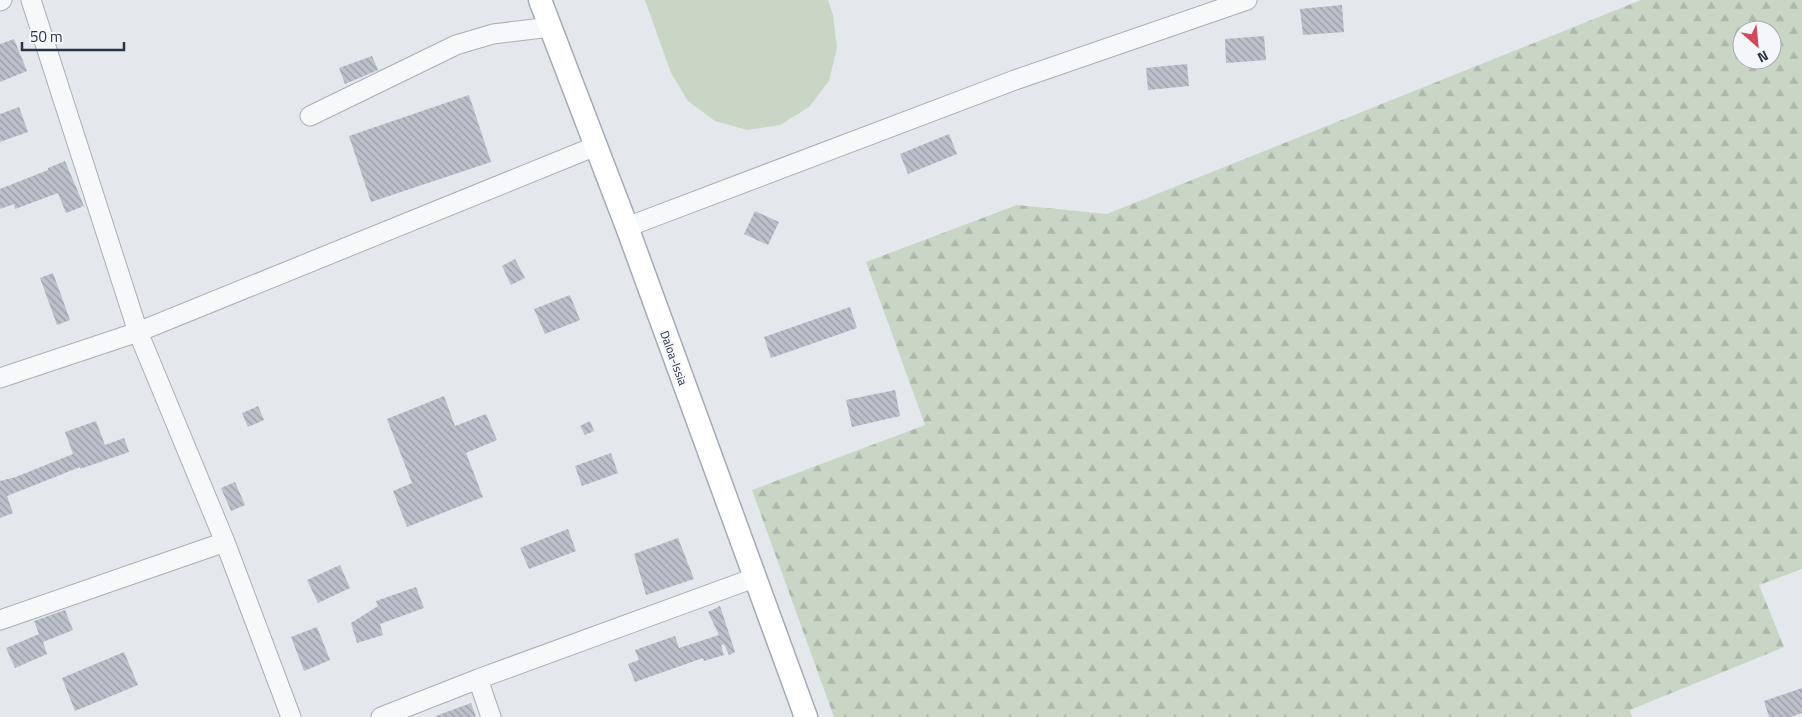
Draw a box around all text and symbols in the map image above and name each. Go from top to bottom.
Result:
scale bar [22,20,125,52]
north arrow [1732,20,1782,70]
text: 50 m [30,25,63,48]
text: N [1754,45,1772,69]
street label: Daloa-Issia [655,328,693,388]

